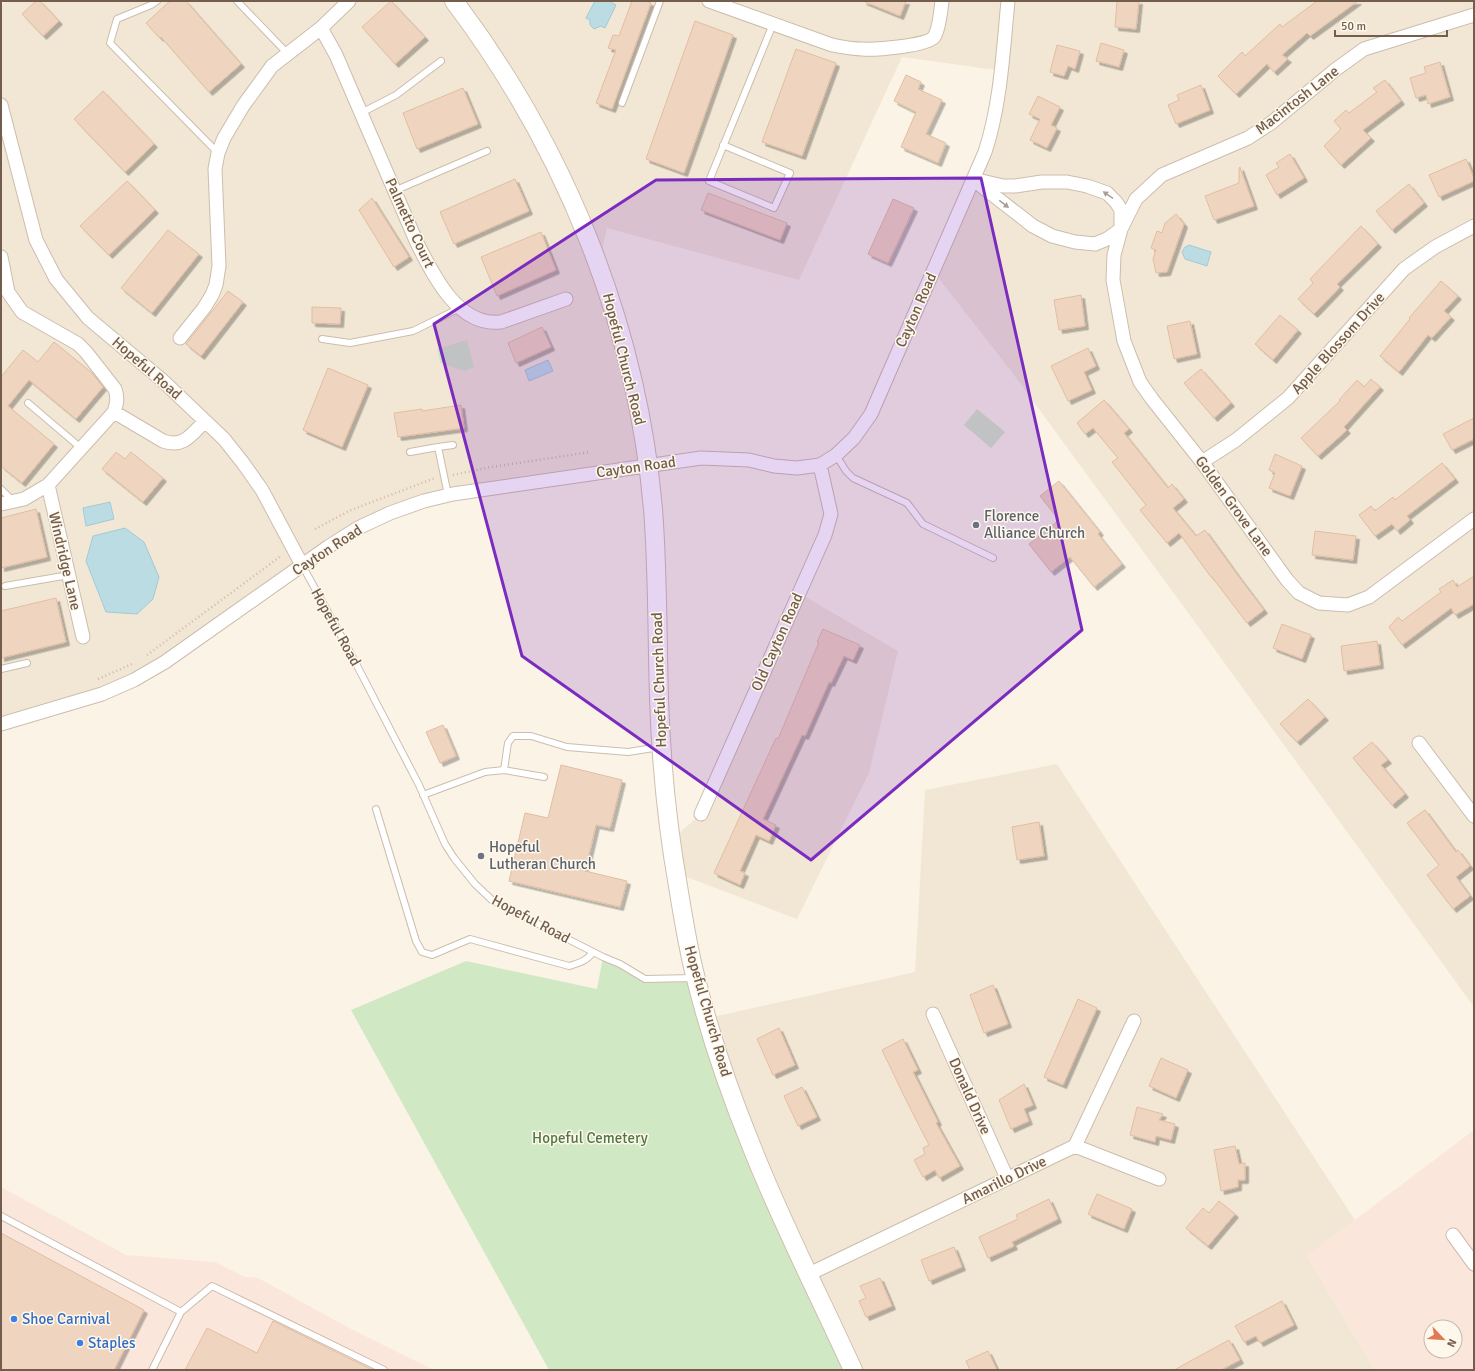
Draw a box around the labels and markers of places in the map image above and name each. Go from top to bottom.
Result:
place label: Florence Alliance Church [984,507,1085,542]
marker: Florence Alliance Church [971,520,981,530]
place label: Hopeful Lutheran Church [489,838,596,873]
marker: Hopeful Lutheran Church [476,851,486,861]
place label: Shoe Carnival [22,1310,110,1328]
marker: Shoe Carnival [9,1314,19,1324]
place label: Staples [88,1334,136,1352]
marker: Staples [75,1338,85,1348]

